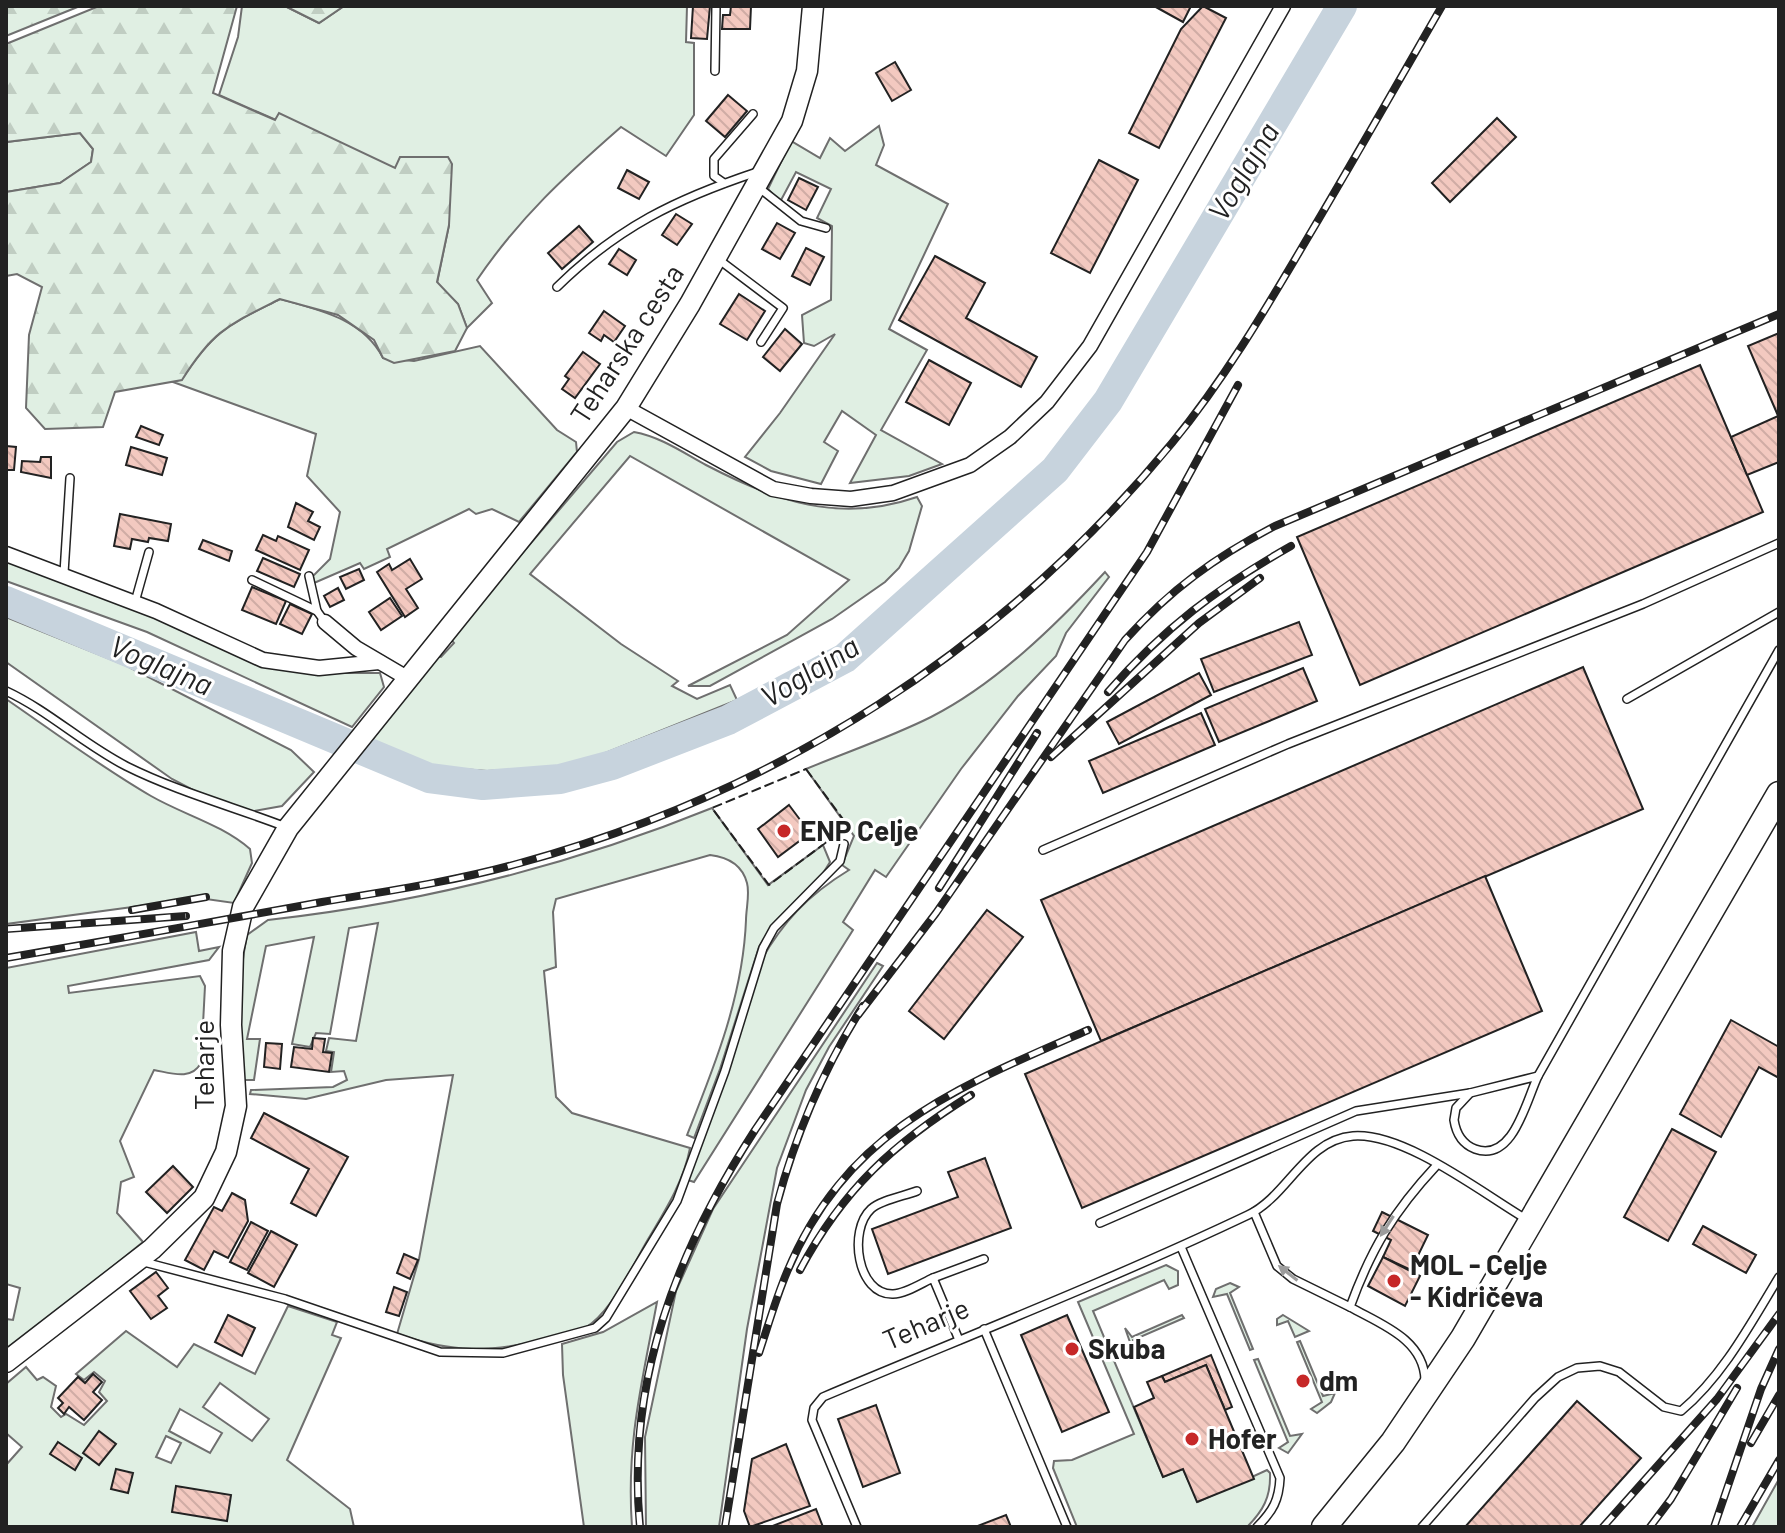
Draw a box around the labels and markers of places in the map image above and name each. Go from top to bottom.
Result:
place label: ENP Celje [800,813,919,847]
marker: ENP Celje [775,822,793,840]
place label: MOL - Celje - Kidričeva [1410,1247,1548,1313]
marker: MOL - Celje - Kidričeva [1385,1272,1403,1290]
place label: Skuba [1088,1331,1165,1365]
marker: Skuba [1063,1340,1081,1358]
place label: dm [1319,1363,1358,1397]
marker: dm [1294,1372,1312,1390]
place label: Hofer [1208,1421,1277,1455]
marker: Hofer [1183,1430,1201,1448]

